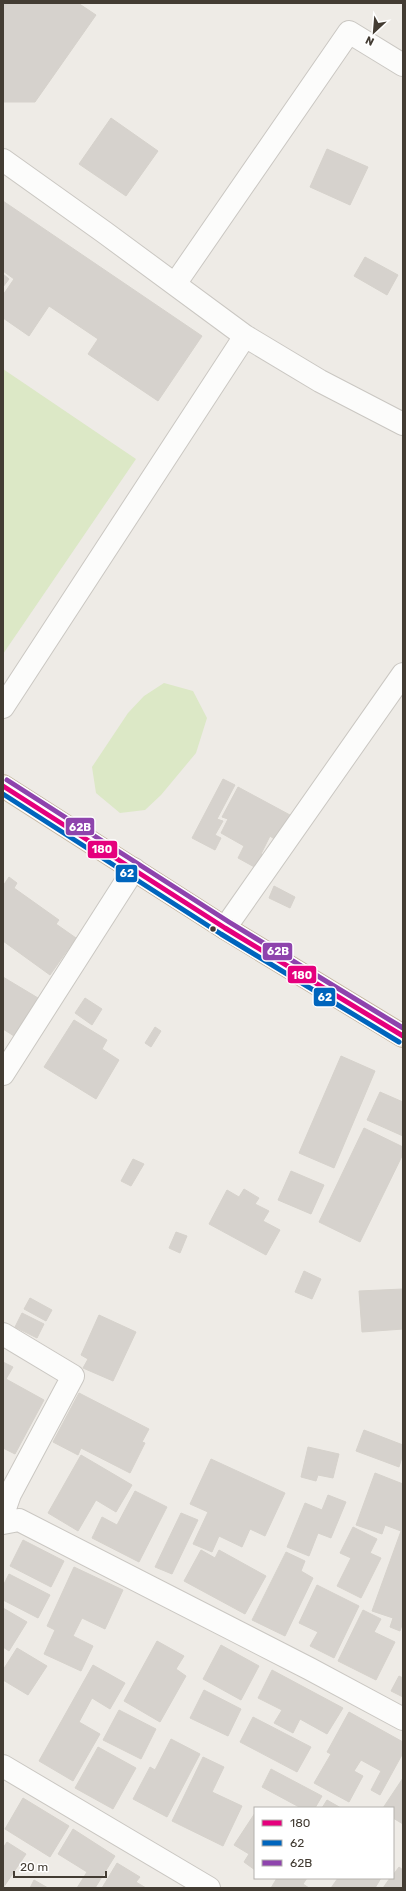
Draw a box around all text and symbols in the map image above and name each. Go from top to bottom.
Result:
north arrow [354,12,394,52]
text: N [363,33,376,48]
line badge: 62B [65,817,95,836]
text: 62B [69,821,91,834]
line badge: 180 [87,840,118,859]
text: 180 [92,843,112,856]
line badge: 62 [115,864,138,883]
text: 62 [120,867,134,880]
unlabelled marker [208,924,218,934]
line badge: 62B [262,942,293,961]
text: 62B [267,945,289,958]
line badge: 180 [287,965,317,984]
text: 180 [292,969,312,982]
line badge: 62 [313,987,336,1007]
text: 62 [318,991,332,1004]
legend [254,1807,394,1879]
text: 180 [290,1816,310,1830]
text: 62 [290,1836,304,1850]
scale bar [14,1853,106,1879]
text: 62B [290,1856,312,1870]
text: 20 m [20,1860,48,1874]

